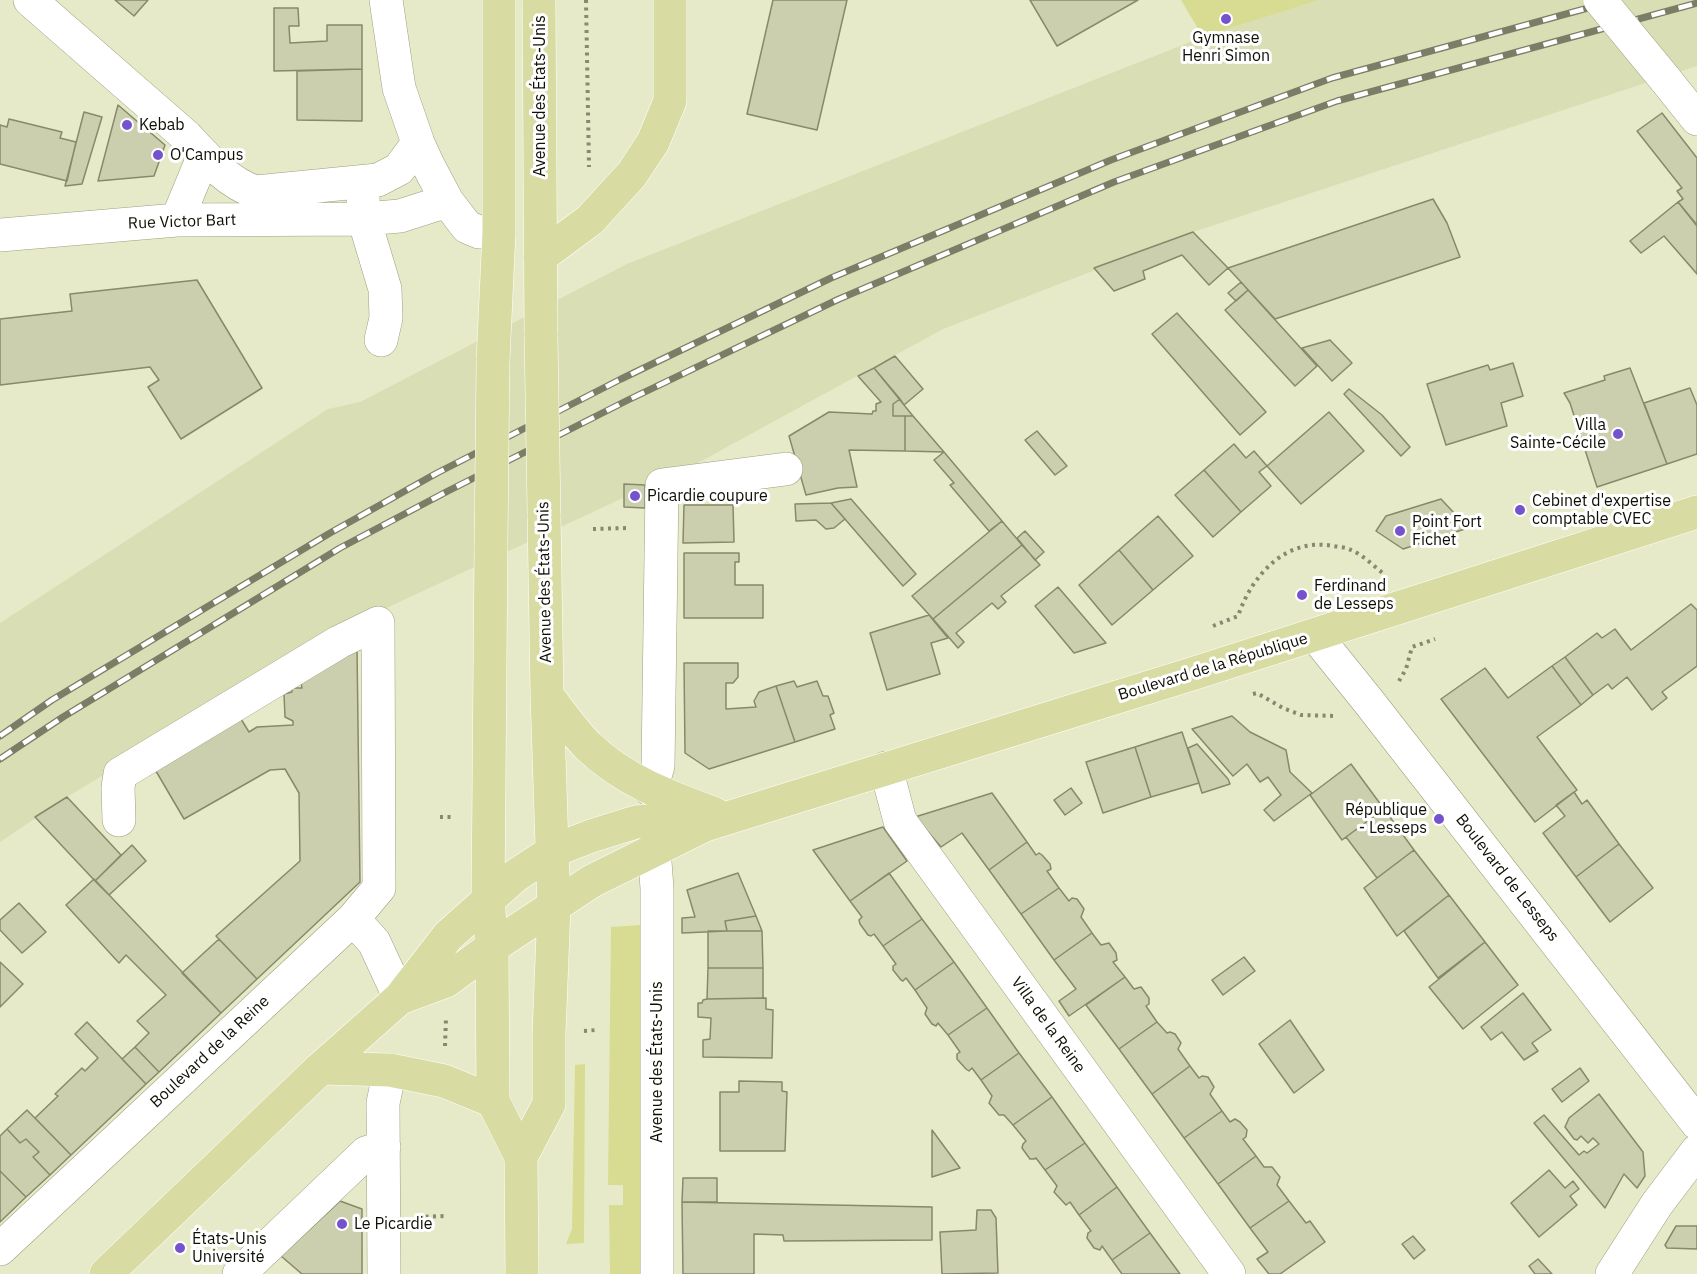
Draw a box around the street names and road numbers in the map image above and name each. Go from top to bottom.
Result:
street label: Avenue des États-Unis [530,15,550,177]
street label: Rue Victor Bart [128,211,236,233]
street label: Avenue des États-Unis [534,501,556,663]
street label: Boulevard de la République [1116,629,1310,705]
street label: Boulevard de Lesseps [1451,810,1563,946]
street label: Villa de la Reine [1007,973,1089,1077]
street label: Avenue des États-Unis [647,981,667,1143]
street label: Boulevard de la Reine [146,992,274,1112]

